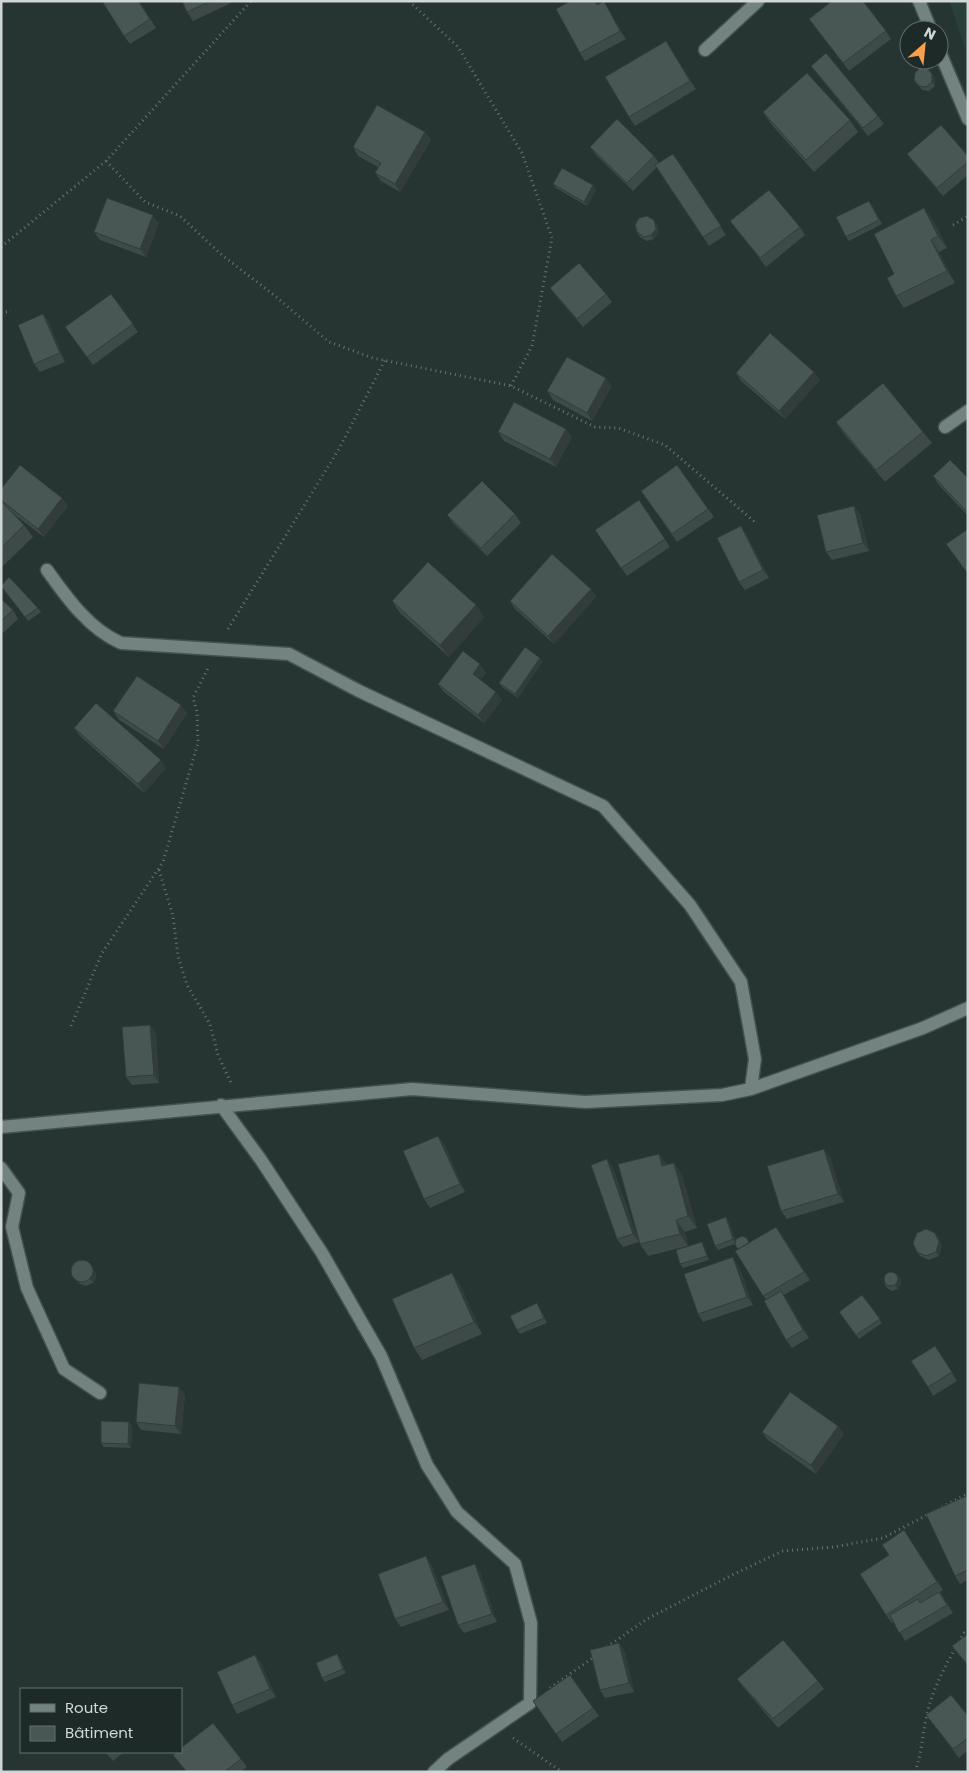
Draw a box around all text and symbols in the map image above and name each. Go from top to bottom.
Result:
north arrow [899,20,949,70]
text: N [921,22,939,45]
legend [20,1688,182,1753]
text: Route [65,1697,108,1718]
text: Bâtiment [65,1722,133,1743]

